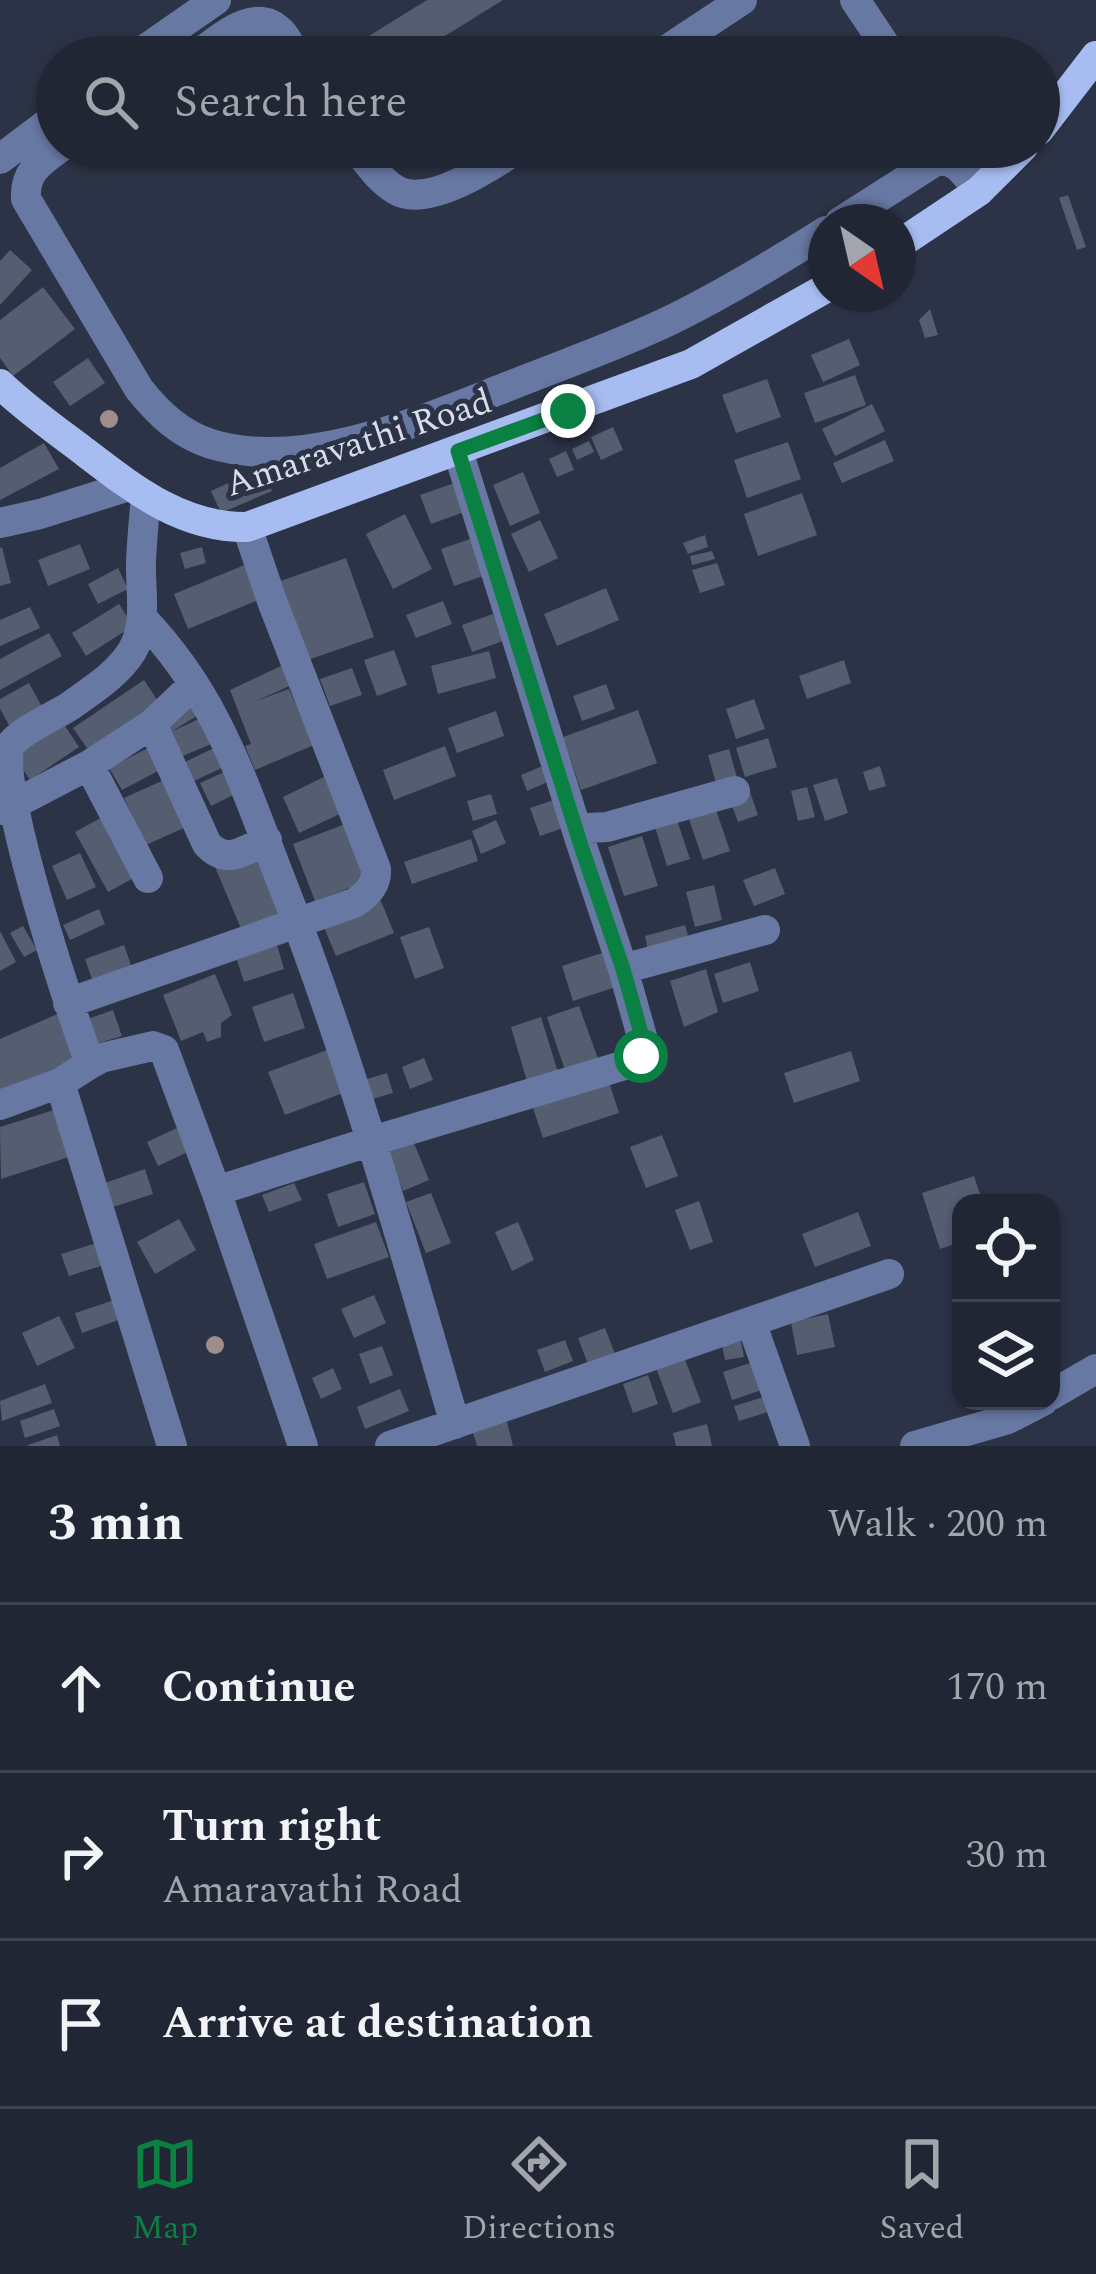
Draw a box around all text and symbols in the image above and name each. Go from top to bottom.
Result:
search box [36,36,1060,168]
text: Search here [174,68,407,137]
icon: search [78,69,144,135]
north arrow [808,204,916,312]
street label: Amaravathi Road [218,374,499,512]
route end [541,384,595,438]
route start [614,1029,668,1083]
map controls [952,1194,1060,1410]
button: locate [952,1194,1060,1302]
button: layers [952,1302,1060,1410]
text: 3 min [48,1485,184,1563]
text: Walk · 200 m [827,1495,1048,1554]
text: Continue [162,1653,355,1722]
icon: ahead [48,1655,114,1721]
text: 170 m [946,1658,1048,1717]
text: Turn right [162,1792,381,1861]
icon: right [48,1823,114,1889]
text: 30 m [966,1826,1048,1885]
text: Amaravathi Road [162,1861,463,1920]
text: Arrive at destination [162,1989,593,2058]
icon: arrive [48,1991,114,2057]
tab: Map [132,2131,198,2253]
tab: Directions [462,2131,616,2253]
tab: Saved [880,2131,964,2253]

